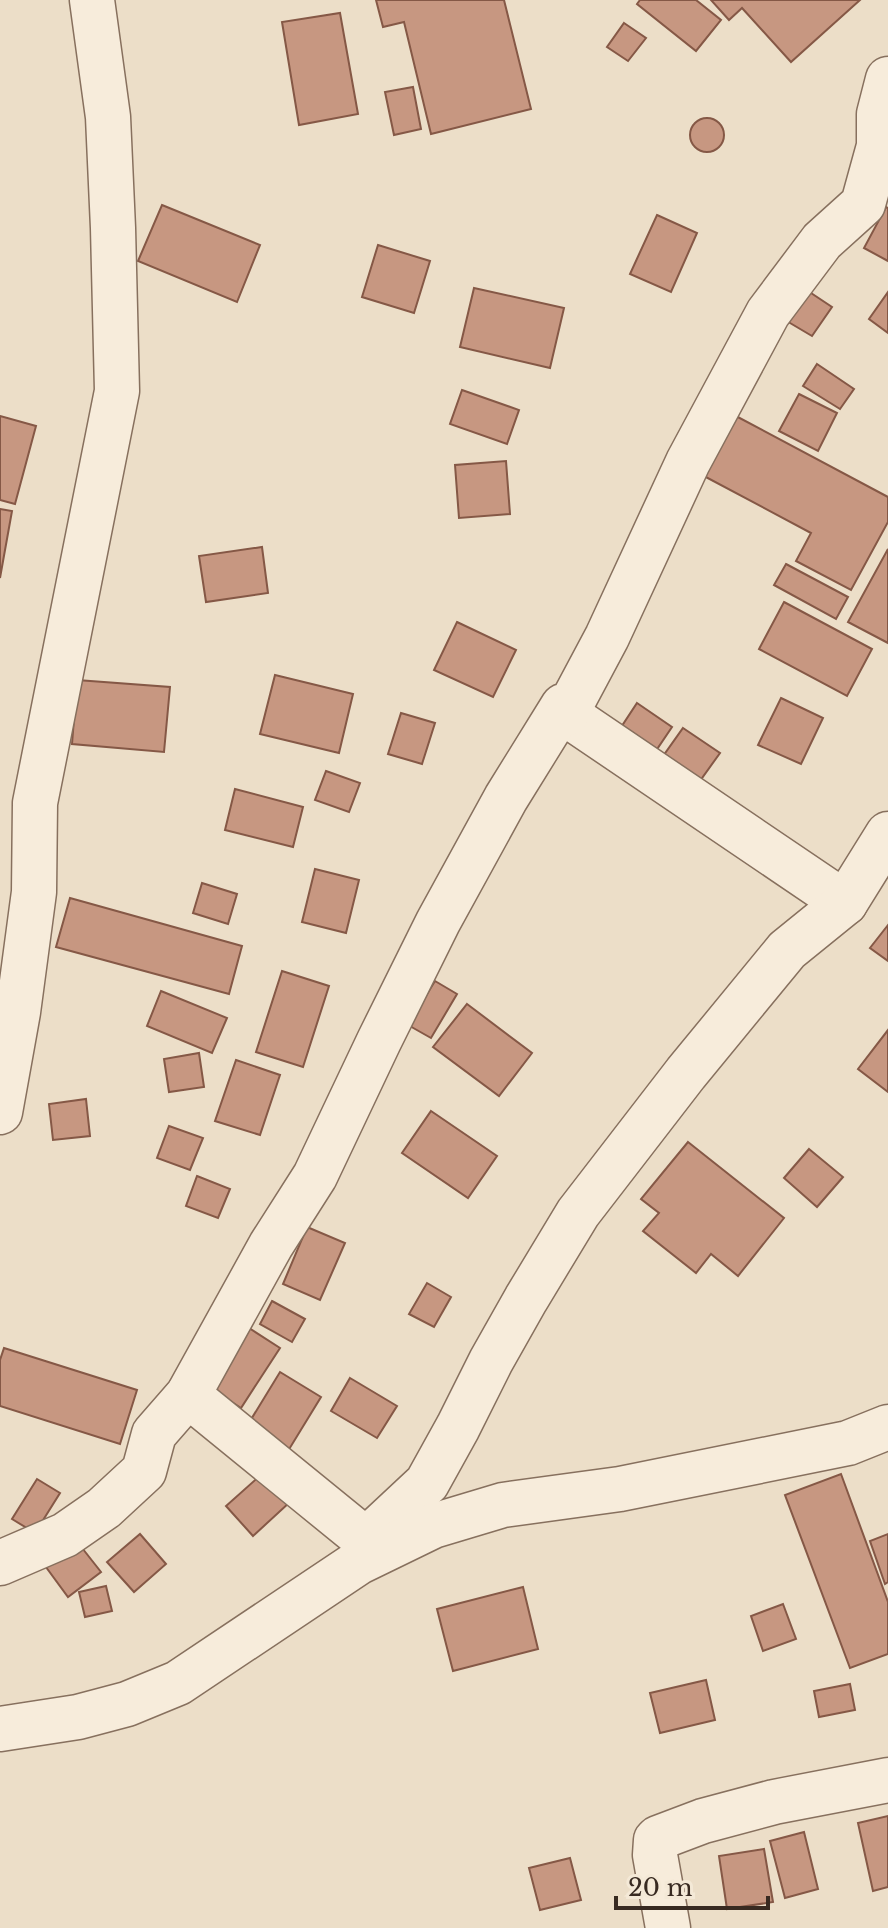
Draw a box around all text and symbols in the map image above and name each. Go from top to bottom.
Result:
scale bar [616,1860,768,1910]
text: 20 m [628,1873,693,1902]

